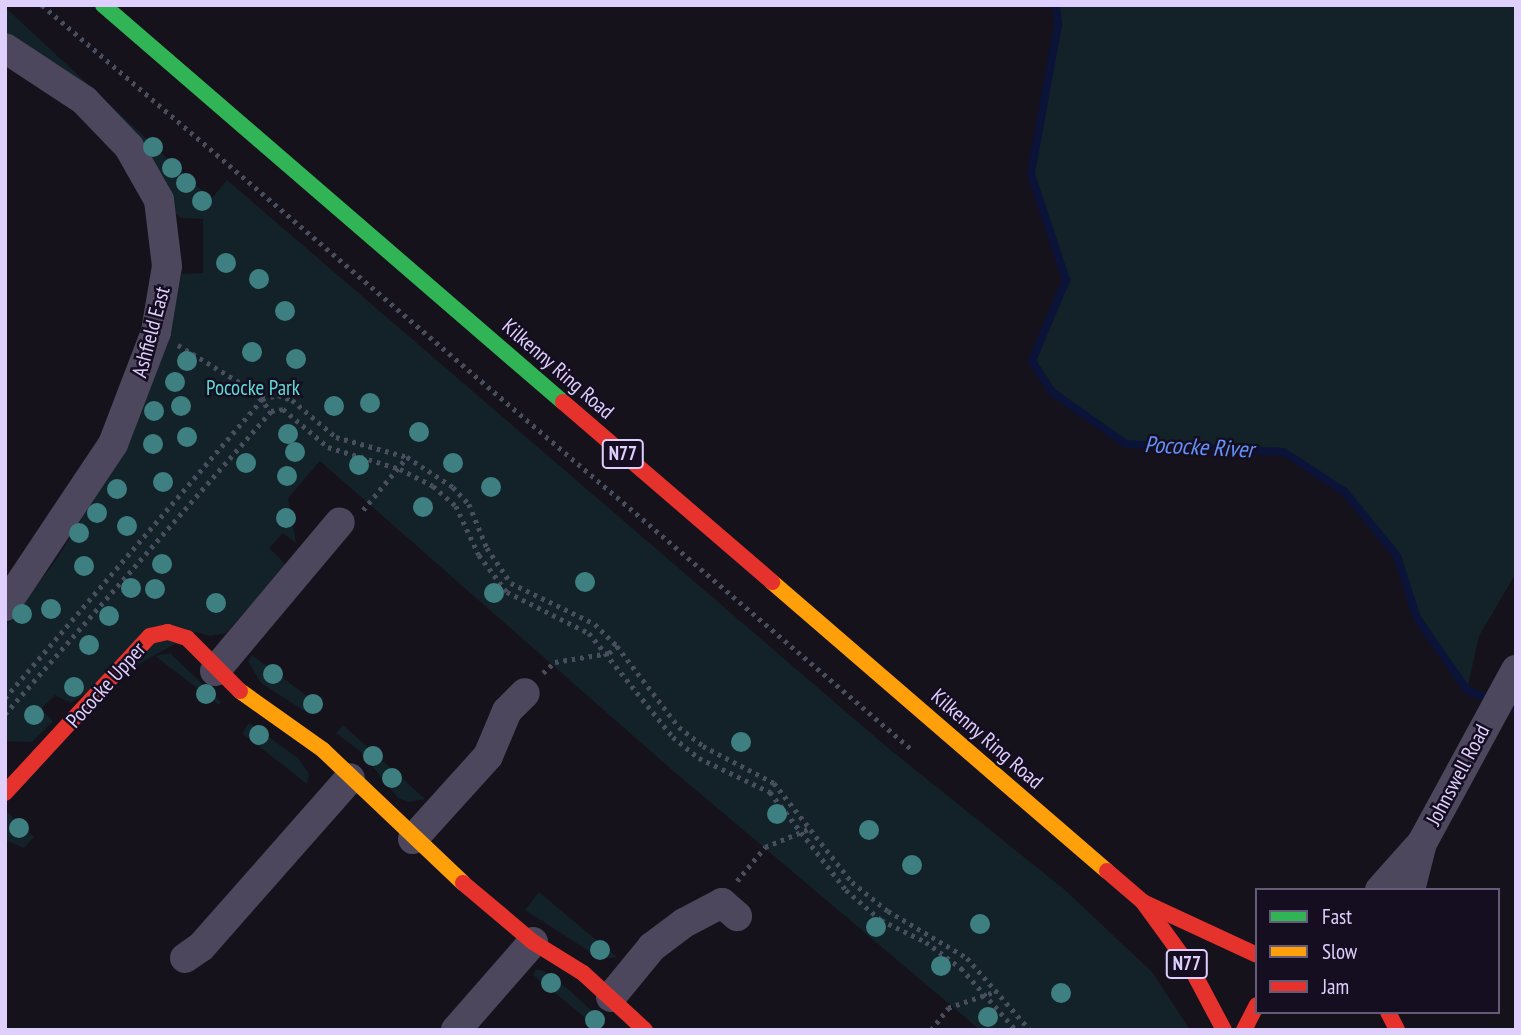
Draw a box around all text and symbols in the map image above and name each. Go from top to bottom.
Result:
street label: Ashfield East [127,284,175,380]
street label: Kilkenny Ring Road [497,313,619,425]
park label: Pococke Park [206,375,300,401]
water label: Pococke River [1144,430,1254,464]
road number: N77 [600,438,646,470]
street label: Pococke Upper [61,637,151,733]
street label: Kilkenny Ring Road [926,683,1048,795]
street label: Johnswell Road [1421,720,1495,830]
legend [1255,888,1500,1014]
text: Fast [1322,903,1352,930]
text: Slow [1322,938,1357,965]
road number: N77 [1164,948,1210,980]
text: Jam [1322,973,1349,1000]

